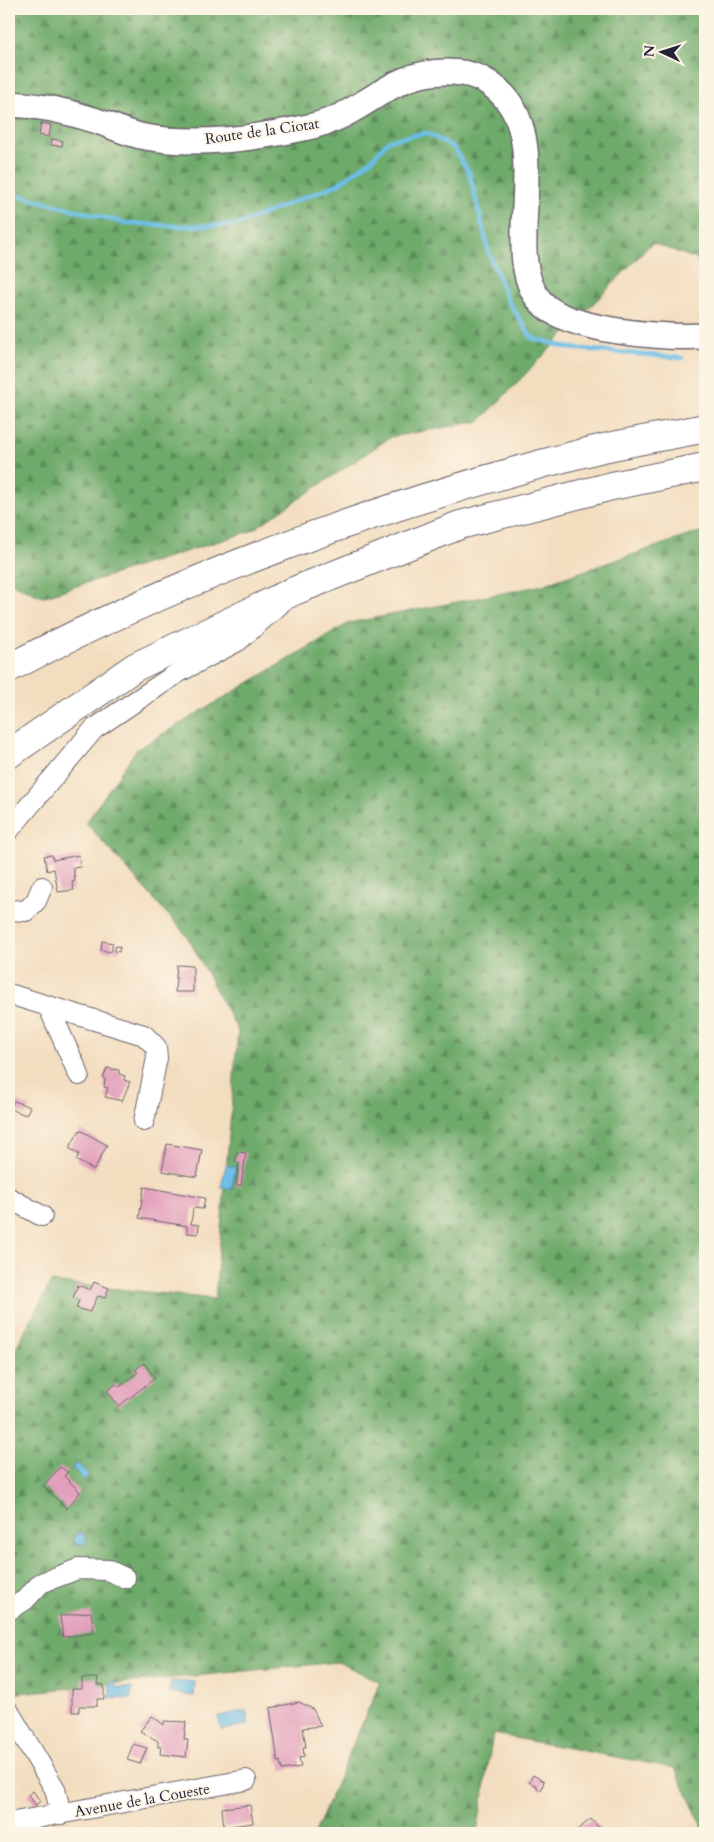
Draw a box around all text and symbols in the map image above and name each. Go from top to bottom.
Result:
north arrow [636,28,686,78]
text: N [640,44,659,58]
street label: Route de la Ciotat [204,113,321,149]
street label: Avenue de la Coueste [73,1778,211,1822]

